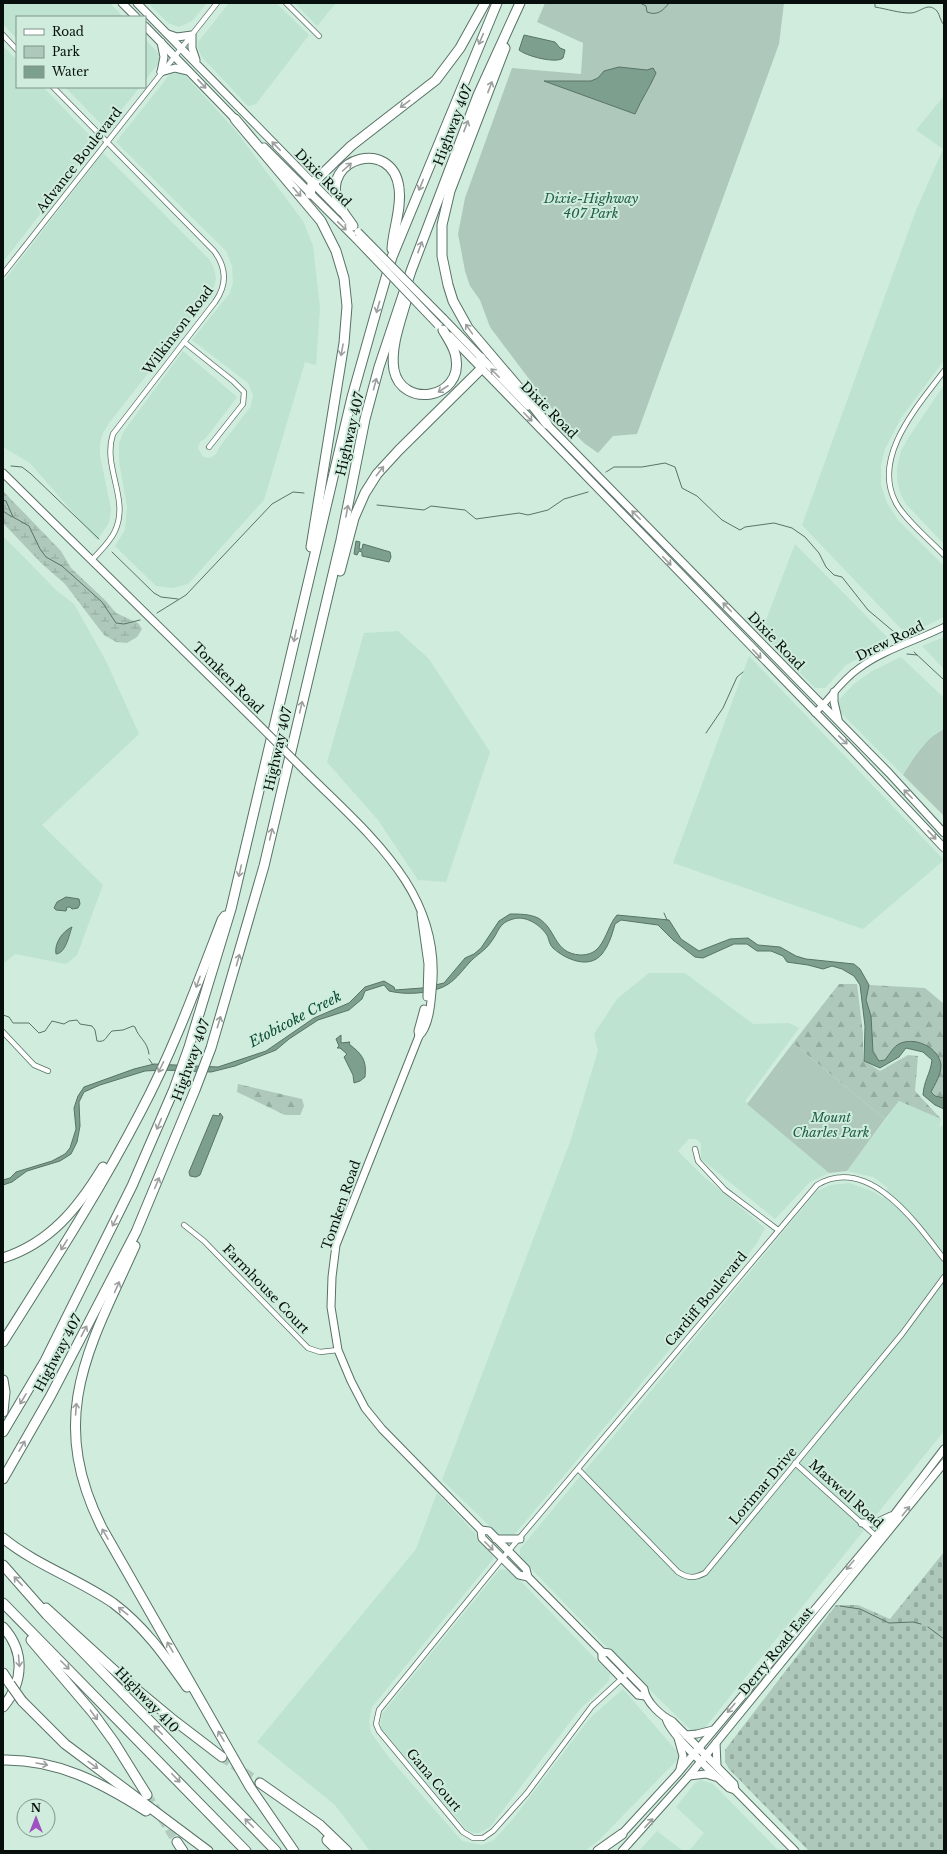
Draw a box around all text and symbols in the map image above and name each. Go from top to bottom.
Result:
legend [16,16,146,88]
text: Road [52,24,84,39]
one-way arrow [477,32,484,44]
text: Park [52,44,80,59]
text: Water [51,64,89,79]
one-way arrow [197,79,207,89]
street label: Highway 407 [430,81,476,168]
one-way arrow [487,81,495,93]
one-way arrow [399,99,410,108]
street label: Advance Boulevard [32,104,126,217]
one-way arrow [463,120,471,132]
one-way arrow [271,141,280,151]
street label: Dixie Road [291,145,355,211]
one-way arrow [341,163,352,172]
one-way arrow [417,179,425,191]
one-way arrow [292,187,301,197]
park label: Dixie-Highway 407 Park [543,190,639,222]
one-way arrow [337,221,347,231]
one-way arrow [417,241,424,254]
street label: Wilkinson Road [138,282,217,379]
one-way arrow [373,300,381,313]
one-way arrow [465,323,473,334]
one-way arrow [338,343,346,356]
one-way arrow [490,368,500,378]
one-way arrow [371,378,379,391]
street label: Dixie Road [517,378,581,442]
one-way arrow [438,385,449,393]
street label: Highway 407 [332,390,368,478]
one-way arrow [523,412,533,422]
one-way arrow [375,466,384,477]
one-way arrow [343,505,351,518]
one-way arrow [631,510,641,520]
one-way arrow [662,556,671,566]
one-way arrow [723,603,732,613]
street label: Dixie Road [744,608,808,674]
street label: Drew Road [853,617,927,665]
one-way arrow [291,629,299,642]
street label: Tomken Road [189,639,267,717]
one-way arrow [753,649,762,659]
one-way arrow [298,701,306,714]
street label: Highway 407 [260,705,296,793]
one-way arrow [838,736,848,745]
one-way arrow [904,789,913,799]
one-way arrow [268,828,276,841]
one-way arrow [927,830,937,840]
one-way arrow [235,864,243,877]
one-way arrow [235,953,242,966]
one-way arrow [194,976,202,988]
water label: Etobicoke Creek [245,987,344,1051]
street label: Highway 407 [168,1016,214,1103]
one-way arrow [216,1016,223,1029]
one-way arrow [157,1061,164,1073]
park label: Mount Charles Park [792,1109,870,1141]
one-way arrow [155,1118,162,1130]
street label: Tomken Road [318,1158,364,1252]
one-way arrow [153,1178,161,1190]
one-way arrow [111,1215,118,1227]
one-way arrow [60,1239,69,1250]
street label: Farmhouse Court [219,1241,313,1337]
street label: Cardiff Boulevard [661,1248,751,1350]
one-way arrow [114,1281,121,1293]
street label: Highway 407 [30,1311,86,1395]
one-way arrow [81,1325,88,1337]
one-way arrow [18,1393,26,1405]
one-way arrow [72,1403,79,1416]
one-way arrow [19,1440,27,1452]
street label: Lorimar Drive [725,1444,801,1528]
street label: Maxwell Road [805,1456,887,1532]
one-way arrow [901,1505,910,1516]
one-way arrow [101,1528,109,1540]
one-way arrow [485,1541,494,1551]
one-way arrow [846,1560,855,1571]
one-way arrow [13,1576,23,1586]
street label: Derry Road East [735,1603,817,1699]
one-way arrow [118,1607,129,1616]
one-way arrow [165,1641,173,1653]
one-way arrow [15,1654,23,1667]
one-way arrow [60,1661,70,1670]
street label: Highway 410 [111,1663,183,1737]
one-way arrow [727,1703,735,1714]
one-way arrow [90,1709,98,1720]
one-way arrow [153,1725,163,1735]
one-way arrow [216,1730,224,1742]
street label: Gana Court [403,1745,465,1815]
one-way arrow [35,1760,48,1768]
one-way arrow [87,1761,98,1769]
one-way arrow [171,1773,180,1783]
north arrow [16,1798,56,1838]
text: N [31,1801,42,1815]
one-way arrow [244,1818,253,1828]
one-way arrow [644,1818,653,1828]

